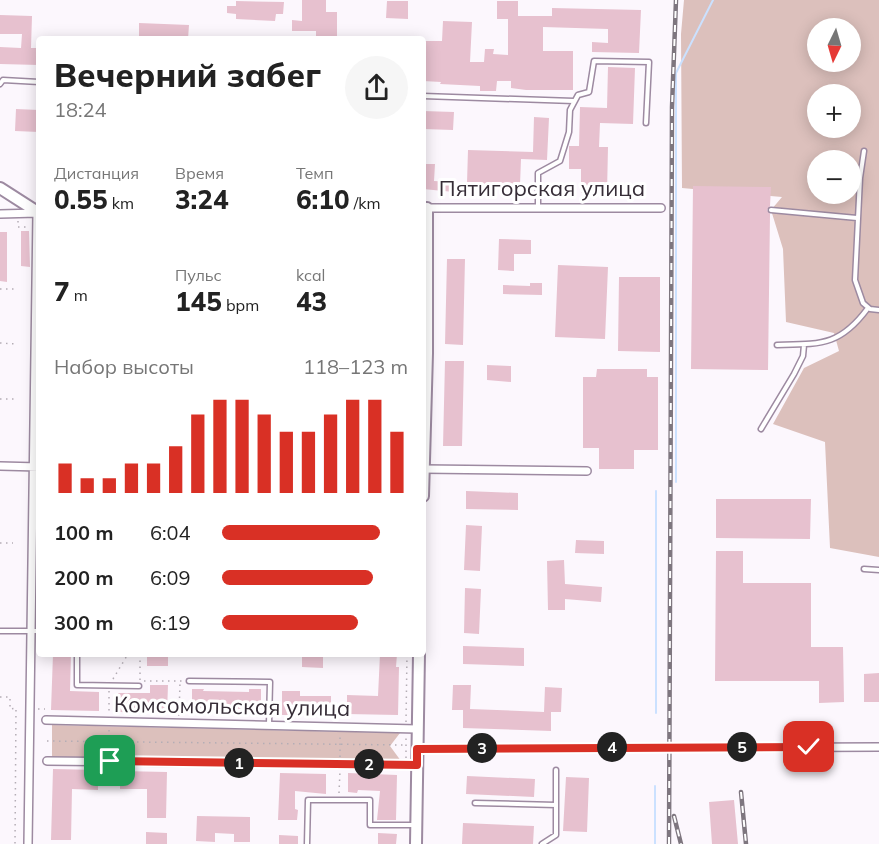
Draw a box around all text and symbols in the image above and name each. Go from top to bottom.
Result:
north arrow [807,18,861,72]
map controls [807,18,861,204]
text: Вечерний забег [54,54,321,95]
button: share [345,56,408,119]
button: + [807,84,861,138]
text: 18:24 [54,97,107,122]
button: − [807,150,861,204]
text: Дистанция [54,163,139,183]
text: Время [175,163,224,183]
text: Темп [296,163,334,183]
street label: Пятигорская улица [439,174,645,202]
text: 0.55 [54,183,108,216]
text: 3:24 [175,183,229,216]
text: 6:10 [296,183,350,216]
text: km [108,193,134,213]
text: /km [350,193,381,213]
text: Пульс [175,265,222,285]
text: kcal [296,265,325,285]
text: 7 [54,275,70,308]
text: m [70,285,88,305]
text: 145 [175,285,222,318]
text: 43 [296,285,327,318]
text: bpm [222,295,259,315]
text: Набор высоты [54,354,194,379]
text: 118–123 m [303,354,408,379]
text: 100 m [54,520,113,545]
text: 6:04 [150,520,191,545]
text: 200 m [54,565,113,590]
text: 6:09 [150,565,191,590]
text: 300 m [54,610,113,635]
text: 6:19 [150,610,191,635]
street label: Комсомольская улица [114,690,350,722]
pin [783,721,834,772]
icon: check [792,730,825,763]
pin: 4 [597,732,627,762]
pin: 5 [727,732,757,762]
pin: 3 [467,733,497,763]
pin [84,735,135,786]
text: 4 [607,737,617,757]
text: 5 [737,737,747,757]
text: 3 [477,738,487,758]
icon: arrive [93,744,126,777]
pin: 1 [224,748,254,778]
pin: 2 [354,749,384,779]
text: 1 [234,753,244,773]
text: 2 [364,754,374,774]

